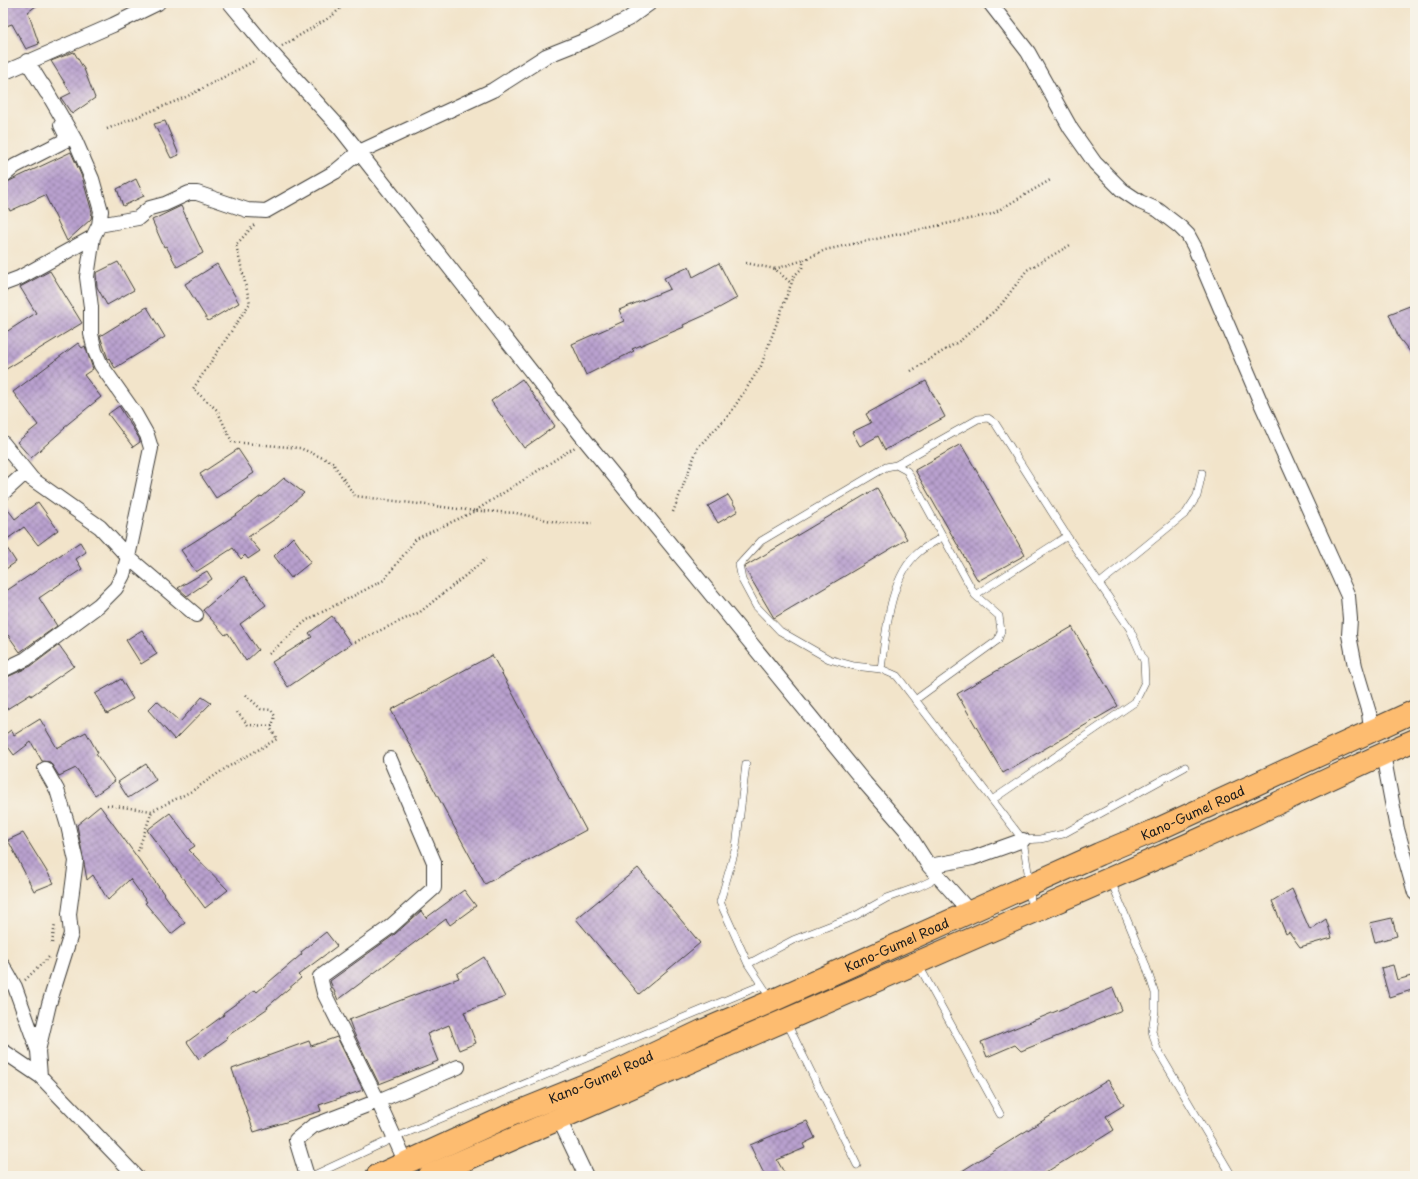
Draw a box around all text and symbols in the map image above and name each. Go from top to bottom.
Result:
street label: Kano-Gumel Road [1138,781,1248,845]
street label: Kano-Gumel Road [841,913,952,976]
street label: Kano-Gumel Road [546,1045,656,1108]

